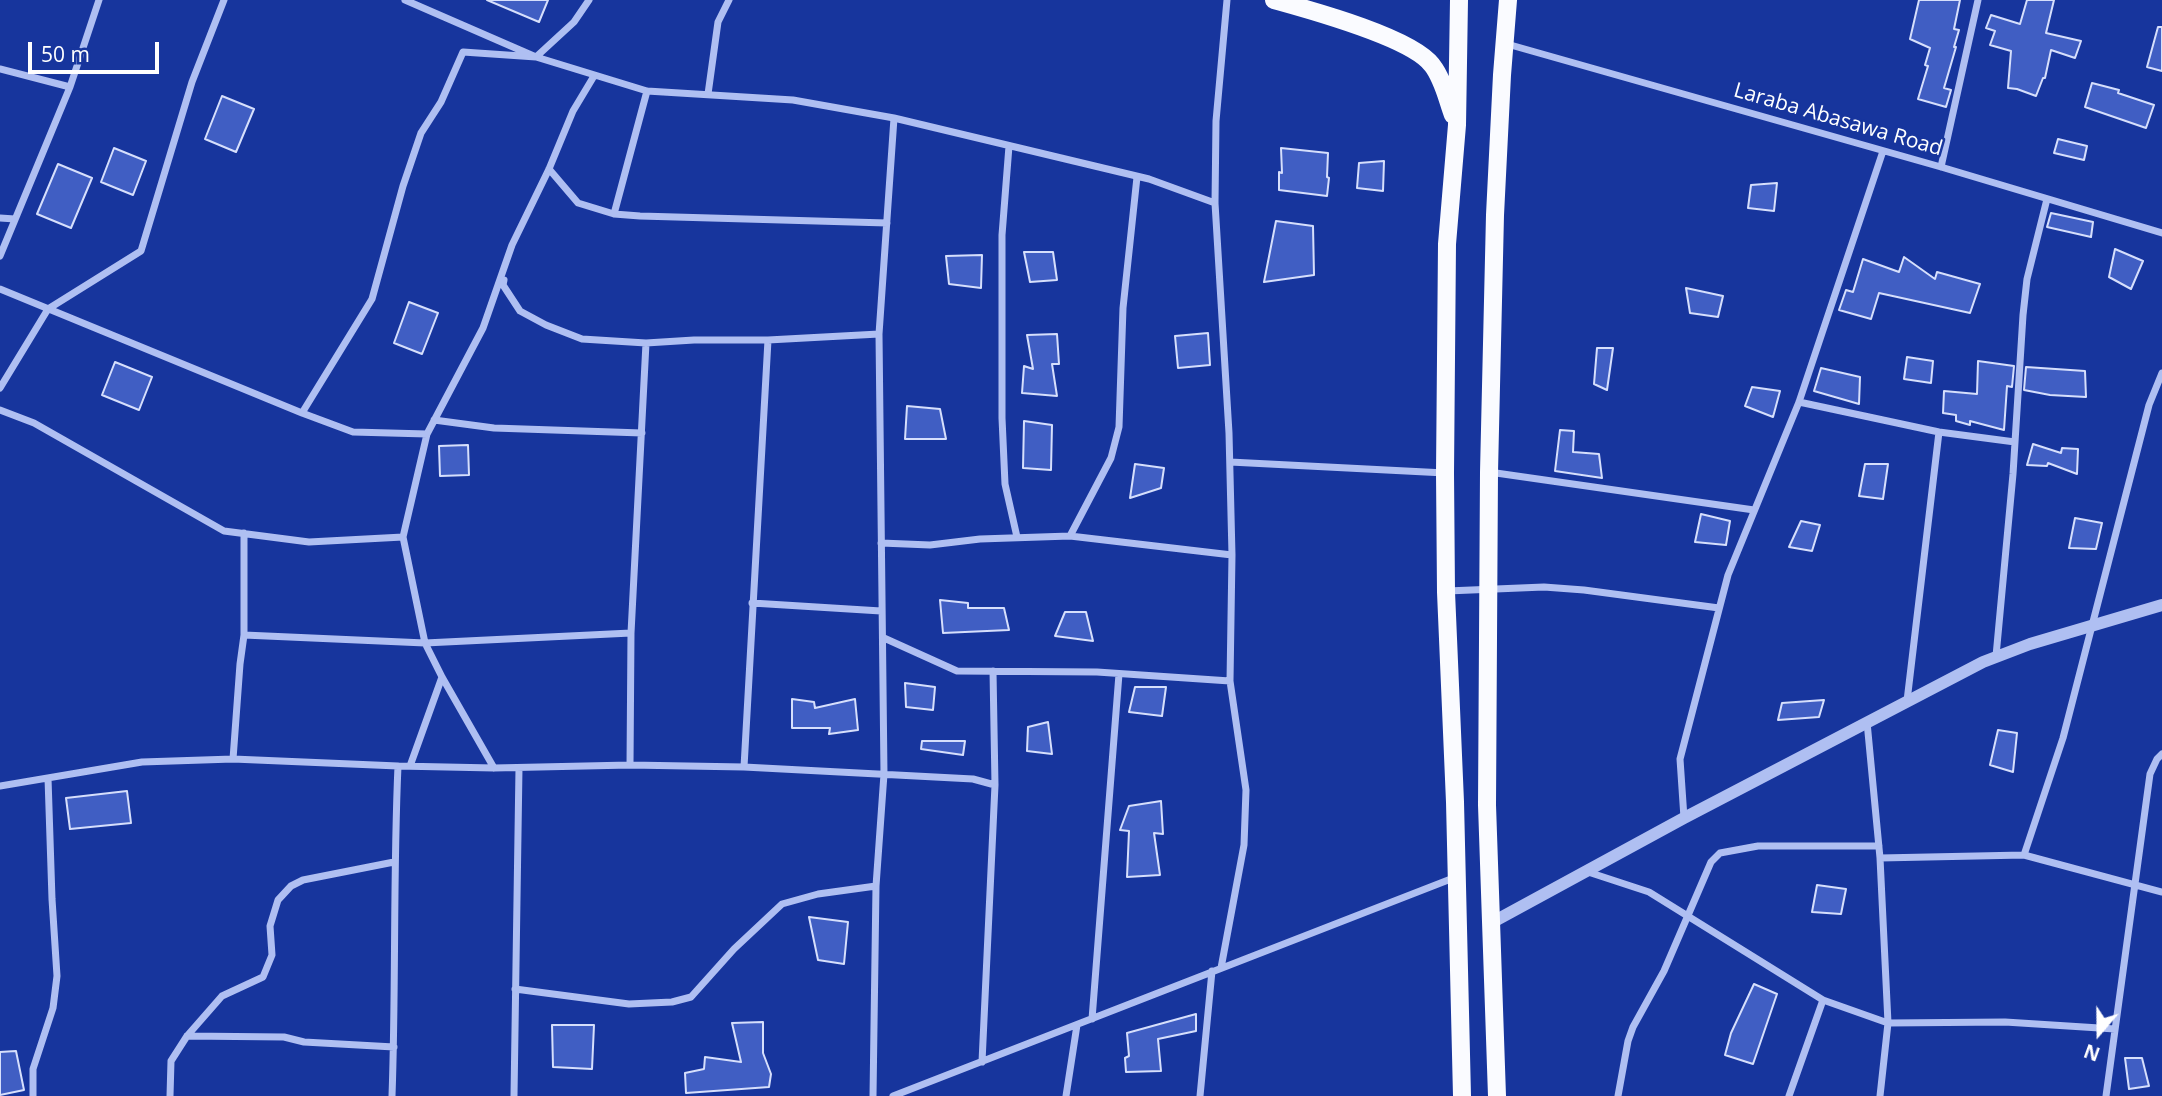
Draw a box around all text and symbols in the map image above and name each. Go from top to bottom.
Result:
scale bar [32,28,163,72]
text: 50 m [41,40,90,68]
street label: Laraba Abasawa Road [1731,78,1945,162]
north arrow [2064,998,2134,1068]
text: N [2080,1038,2104,1068]

